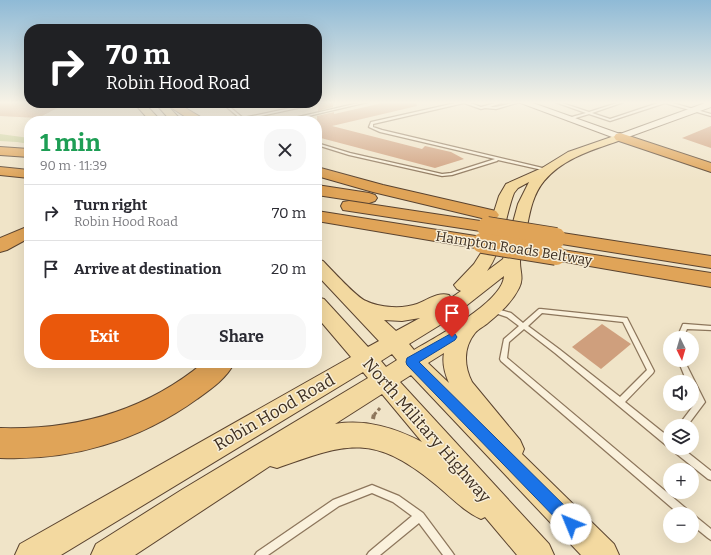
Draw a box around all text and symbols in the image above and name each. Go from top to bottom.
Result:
text: 70 m [106,38,170,71]
icon: right [40,40,92,92]
text: Robin Hood Road [106,72,250,94]
text: 1 min [40,129,101,157]
button: close [264,129,306,171]
text: 90 m · 11:39 [40,158,107,173]
text: Turn right [74,196,147,214]
icon: right [40,202,62,224]
text: 70 m [272,204,306,222]
text: Robin Hood Road [74,214,178,229]
street label: Hampton Roads Beltway [434,228,594,269]
icon: arrive [40,258,62,280]
text: Arrive at destination [74,260,221,278]
text: 20 m [271,260,306,278]
pin [435,296,469,337]
icon: arrive [441,302,463,324]
button: Exit [40,314,169,360]
button: Share [177,314,306,360]
north arrow [663,331,699,367]
map controls [663,331,699,543]
street label: North Military Highway [358,354,496,508]
street label: Robin Hood Road [210,369,338,456]
button: sound [663,375,699,411]
button: layers [663,419,699,455]
button: + [663,463,699,499]
position arrow [550,503,592,545]
button: − [663,507,699,543]

